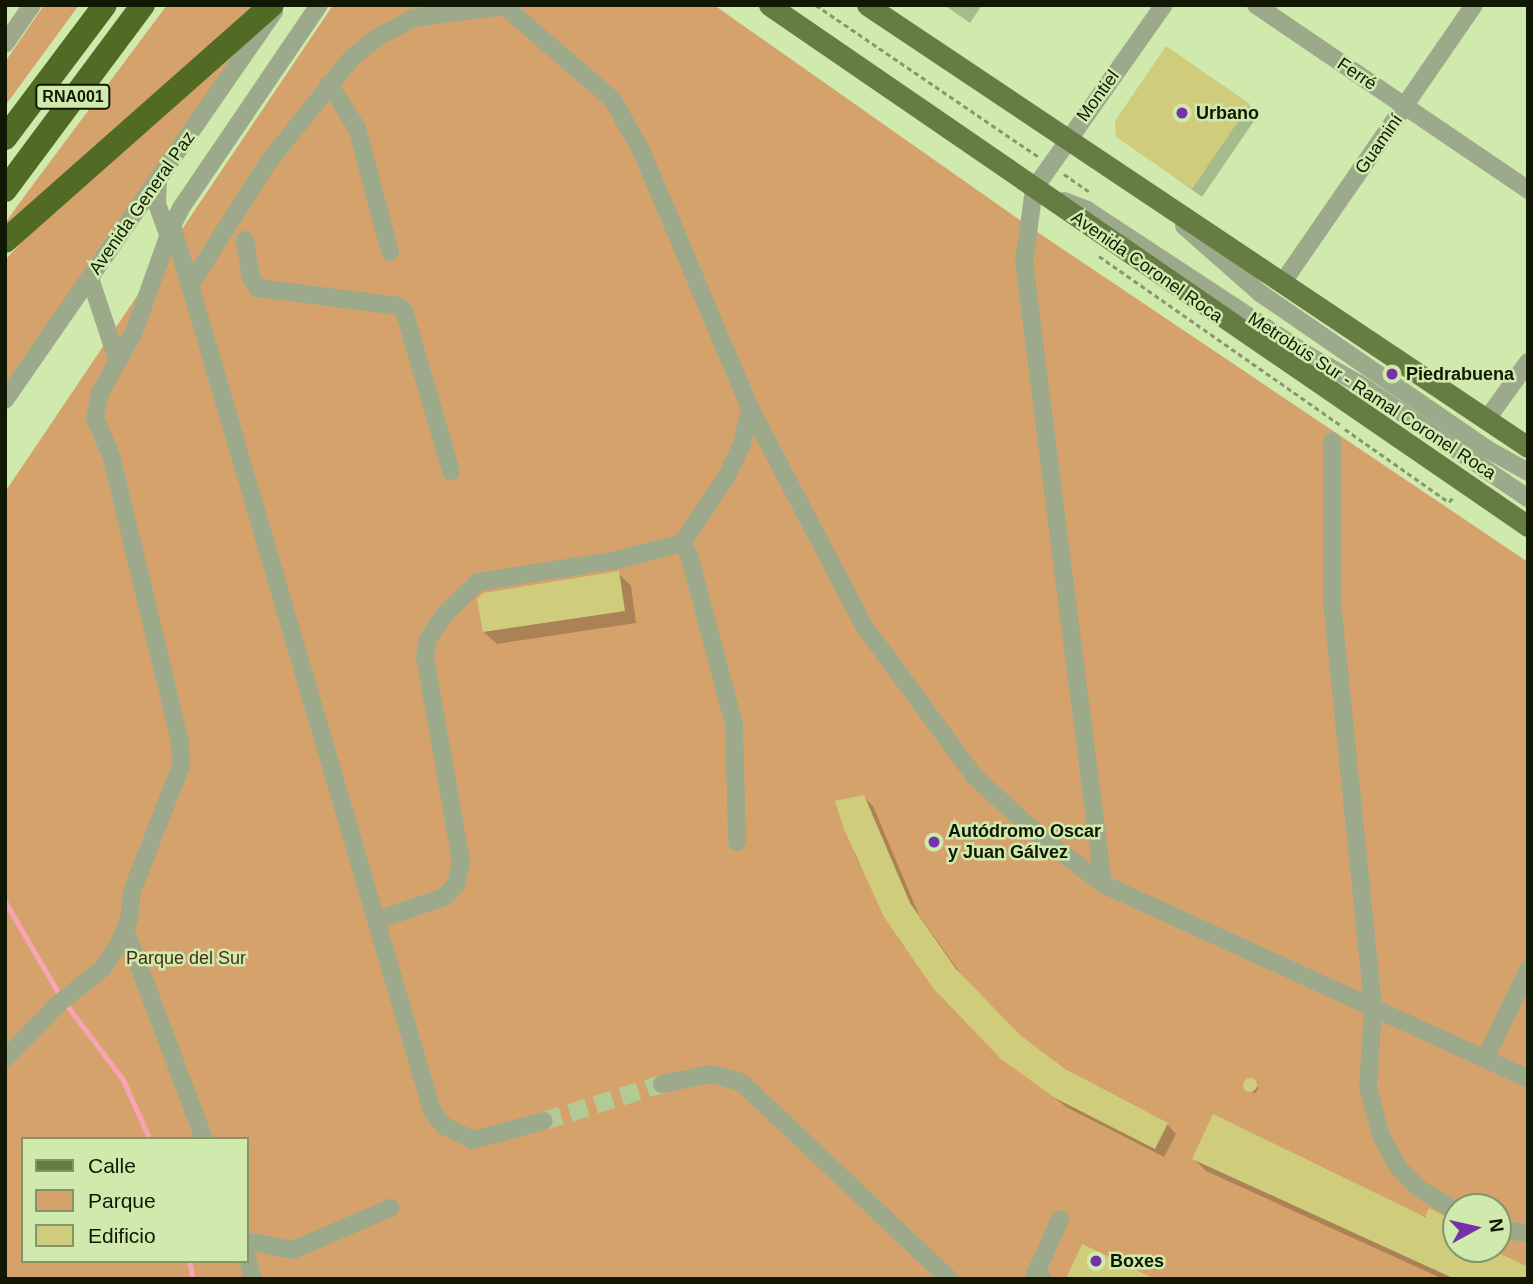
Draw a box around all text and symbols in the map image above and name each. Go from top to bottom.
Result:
street label: Ferré [1333,53,1381,95]
street label: Montiel [1072,66,1124,126]
road number: RNA001 [34,85,112,110]
place label: Urbano [1196,102,1259,124]
marker: Urbano [1174,105,1190,121]
street label: Guaminí [1351,110,1407,178]
street label: Avenida General Paz [84,127,200,279]
street label: Avenida Coronel Roca [1067,207,1227,327]
street label: Metrobús Sur - Ramal Coronel Roca [1244,308,1500,484]
place label: Piedrabuena [1406,363,1514,385]
marker: Piedrabuena [1384,366,1400,382]
place label: Autódromo Oscar y Juan Gálvez [948,821,1101,864]
marker: Autódromo Oscar y Juan Gálvez [926,834,942,850]
park label: Parque del Sur [126,947,246,969]
legend [21,1137,248,1263]
text: Calle [88,1154,136,1177]
text: Parque [88,1189,156,1212]
north arrow [1442,1193,1512,1263]
text: N [1485,1217,1508,1234]
text: Edificio [88,1224,156,1247]
place label: Boxes [1110,1250,1164,1272]
marker: Boxes [1088,1253,1104,1269]

